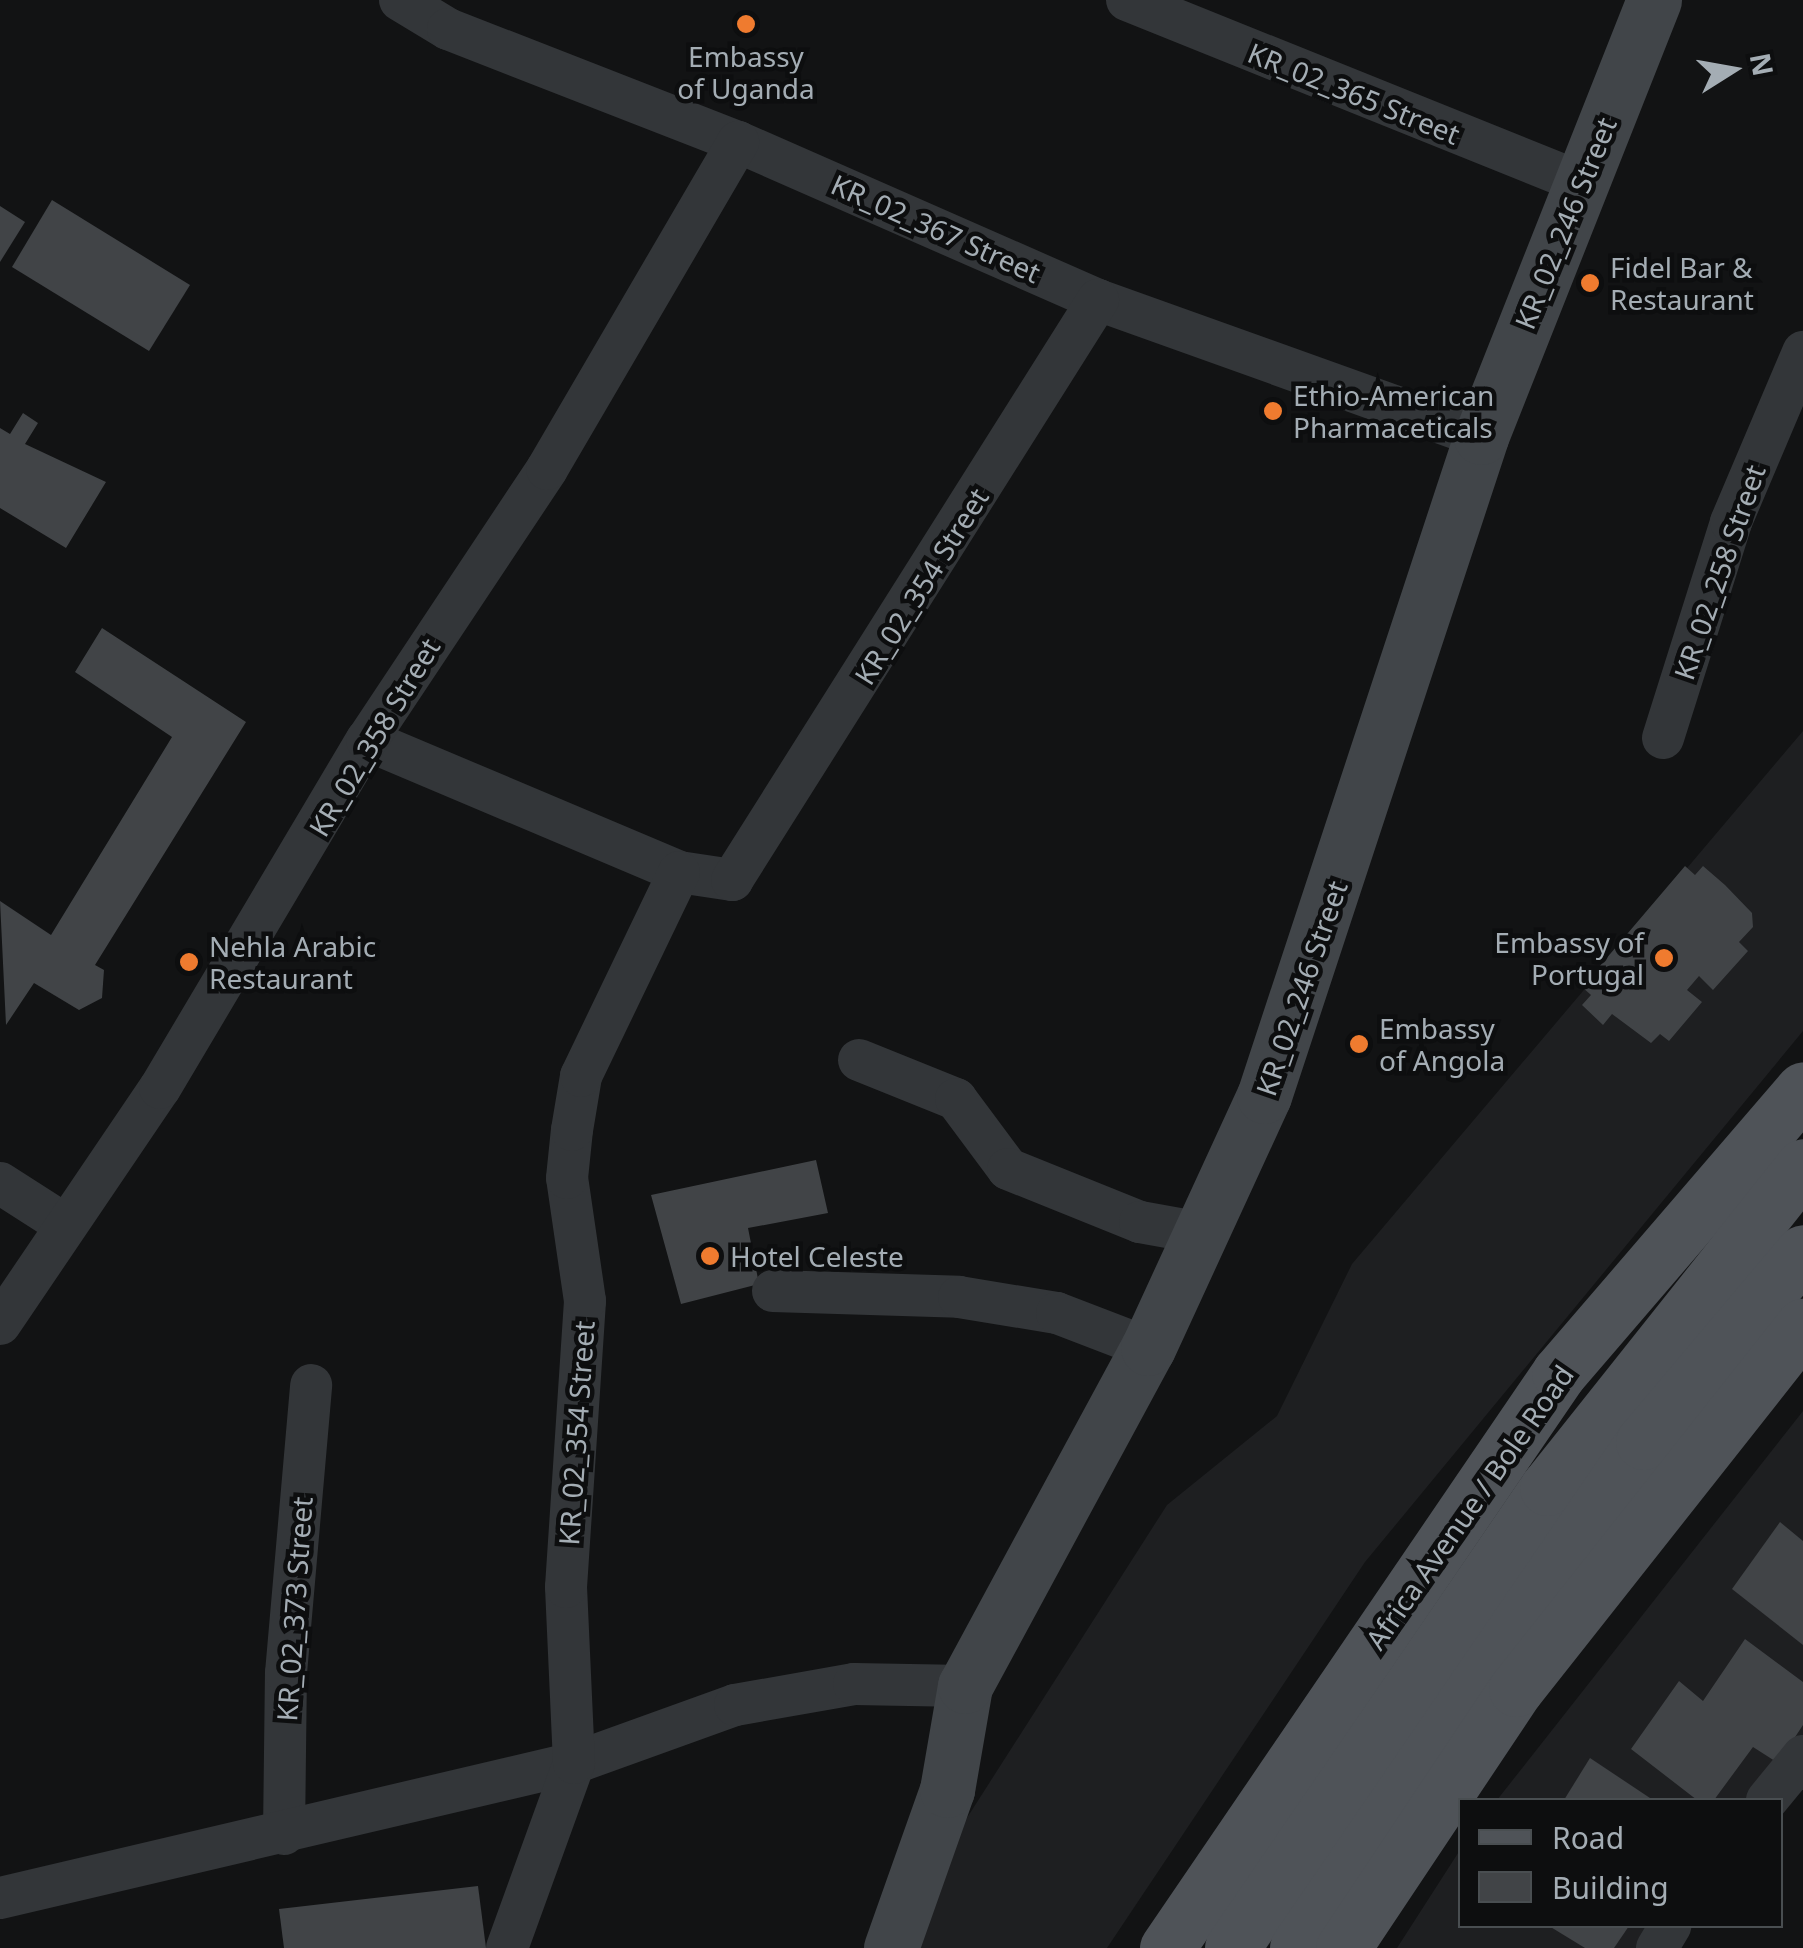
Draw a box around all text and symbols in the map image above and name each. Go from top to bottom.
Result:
marker: Embassy of Uganda [735,13,757,35]
north arrow [1683,20,1783,120]
street label: KR_02_365 Street [1243,35,1465,151]
place label: Embassy of Uganda [677,39,815,105]
text: N [1742,49,1783,79]
street label: KR_02_246 Street [1507,112,1623,334]
street label: KR_02_367 Street [826,167,1046,289]
place label: Fidel Bar & Restaurant [1610,250,1754,316]
marker: Fidel Bar & Restaurant [1579,272,1601,294]
place label: Ethio-American Pharmaceticals [1293,378,1494,444]
marker: Ethio-American Pharmaceticals [1262,400,1284,422]
street label: KR_02_258 Street [1666,460,1772,684]
street label: KR_02_354 Street [847,482,995,690]
street label: KR_02_358 Street [302,632,446,842]
street label: KR_02_246 Street [1248,876,1354,1100]
place label: Embassy of Portugal [1494,925,1644,991]
place label: Nehla Arabic Restaurant [209,929,376,995]
marker: Embassy of Portugal [1653,947,1675,969]
marker: Nehla Arabic Restaurant [178,951,200,973]
place label: Embassy of Angola [1379,1011,1505,1077]
marker: Embassy of Angola [1348,1033,1370,1055]
place label: Hotel Celeste [730,1239,904,1273]
marker: Hotel Celeste [699,1245,721,1267]
street label: KR_02_354 Street [551,1320,601,1546]
street label: Africa Avenue / Bole Road [1358,1359,1580,1655]
street label: KR_02_373 Street [269,1496,319,1722]
legend [1458,1798,1783,1928]
text: Road [1552,1817,1624,1858]
text: Building [1552,1867,1669,1908]

